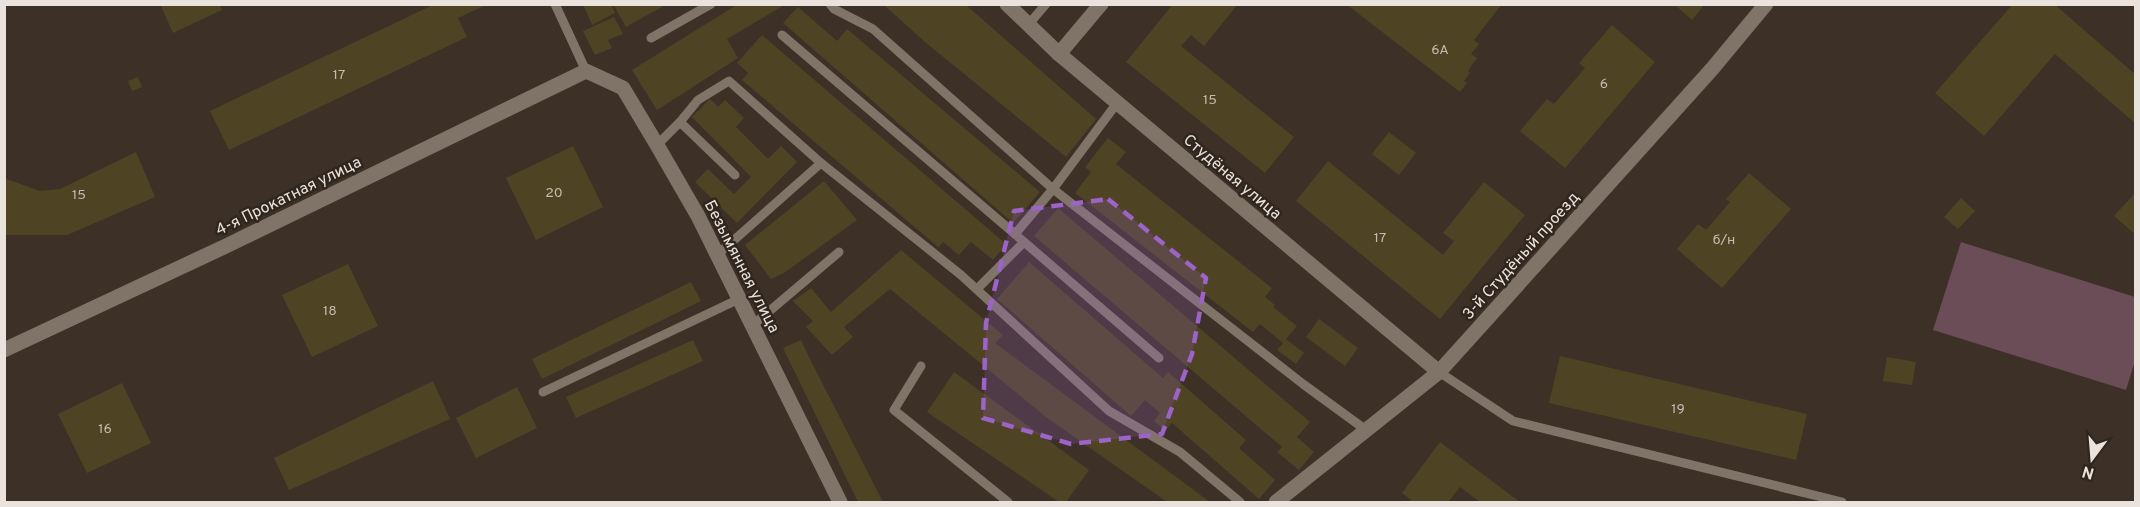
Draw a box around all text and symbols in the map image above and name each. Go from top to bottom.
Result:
house number: 6А [1431,42,1449,59]
house number: 17 [333,67,345,84]
house number: 6 [1600,76,1608,93]
house number: 15 [1203,92,1217,109]
street label: Студёная улица [1179,131,1285,224]
street label: 4-я Прокатная улица [213,153,365,241]
house number: 20 [545,185,563,202]
house number: 15 [72,187,86,204]
street label: 3-й Студёный проезд [1459,188,1584,324]
street label: Безымянная улица [699,197,783,337]
house number: 17 [1374,230,1386,247]
house number: б/н [1713,232,1735,249]
house number: 18 [323,303,337,320]
house number: 19 [1671,401,1685,418]
house number: 16 [98,421,112,438]
north arrow [2062,429,2122,489]
text: N [2080,460,2097,483]

